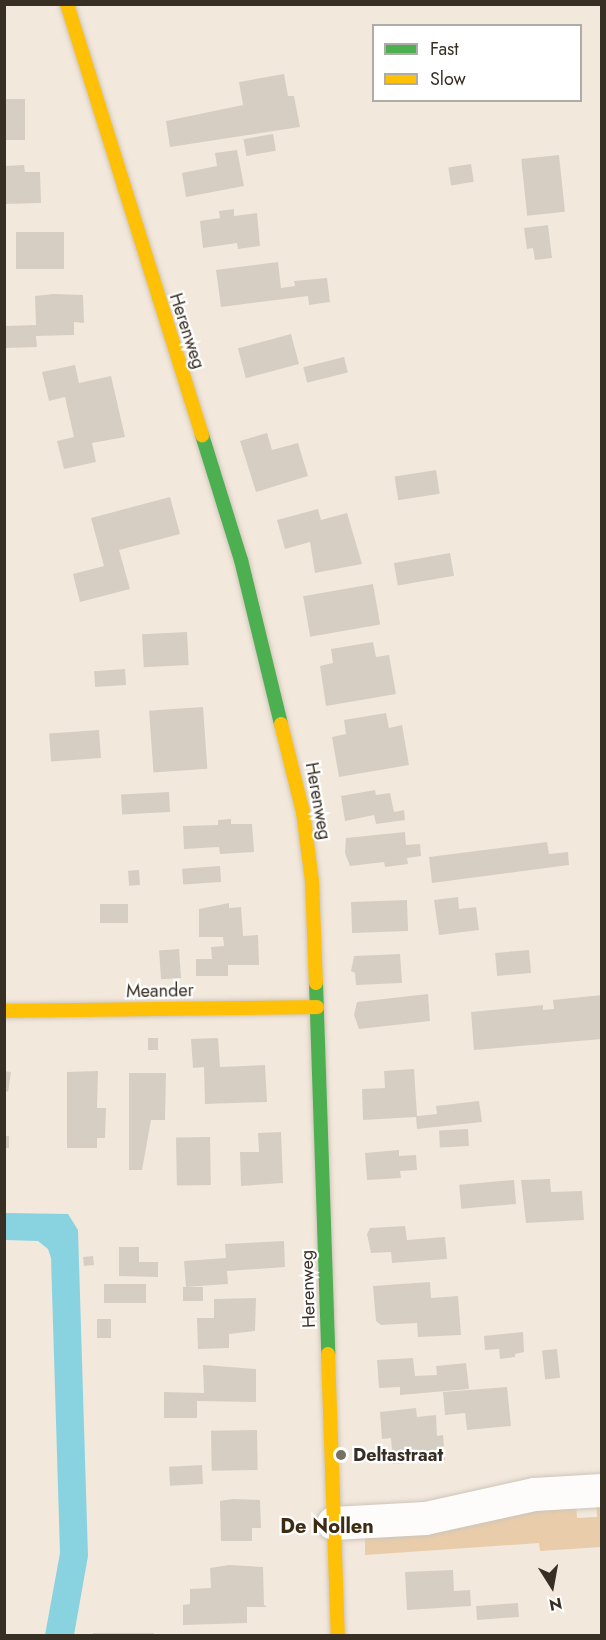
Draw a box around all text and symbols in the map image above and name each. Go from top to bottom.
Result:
legend [372,24,582,102]
text: Fast [430,36,459,62]
text: Slow [430,66,466,92]
street label: Herenweg [165,290,209,372]
street label: Herenweg [301,761,335,841]
street label: Meander [126,980,194,1002]
street label: Herenweg [296,1250,320,1328]
place label: Deltastraat [353,1444,443,1466]
marker: Deltastraat [334,1448,348,1462]
district label: De Nollen [280,1514,374,1538]
north arrow [522,1556,582,1616]
text: N [547,1592,564,1617]

